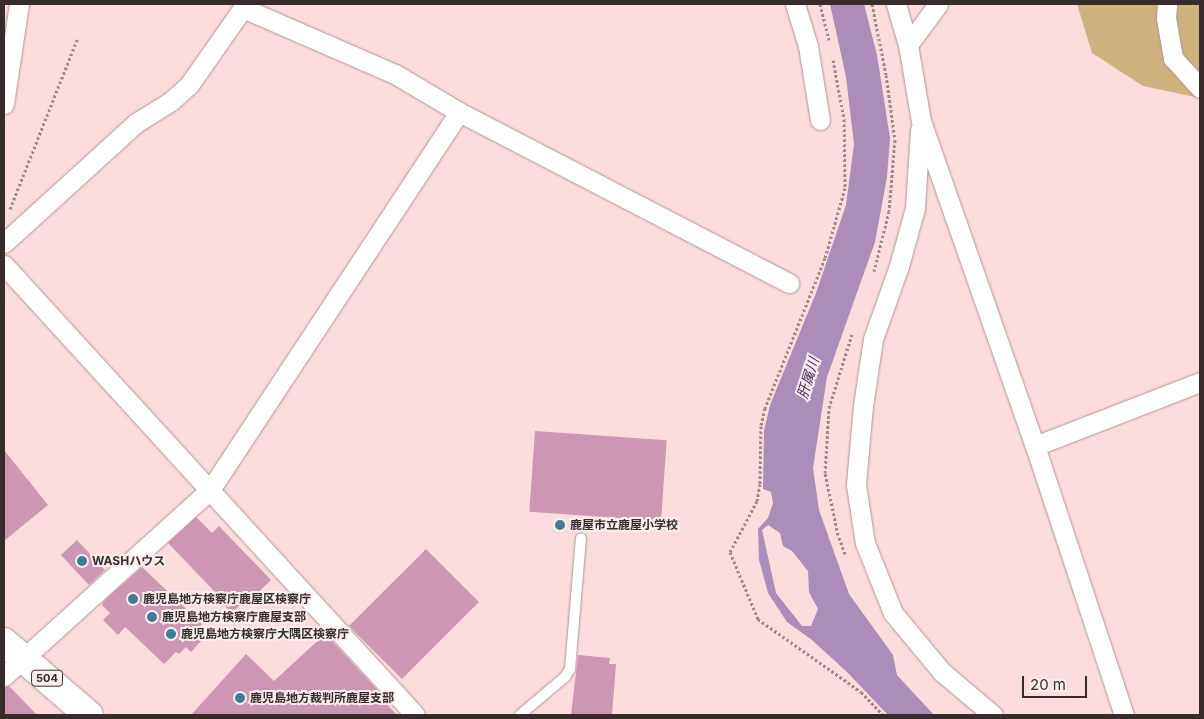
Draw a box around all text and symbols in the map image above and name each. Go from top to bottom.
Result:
water label: 肝属川 [794,355,822,401]
place label: 鹿屋市立鹿屋小学校 [570,518,678,532]
marker: 鹿屋市立鹿屋小学校 [554,519,566,531]
place label: WASHハウス [92,554,165,568]
marker: WASHハウス [76,555,88,567]
place label: 鹿児島地方検察庁鹿屋区検察庁 [143,592,311,606]
marker: 鹿児島地方検察庁鹿屋区検察庁 [127,593,139,605]
place label: 鹿児島地方検察庁鹿屋支部 [162,610,306,624]
marker: 鹿児島地方検察庁鹿屋支部 [146,611,158,623]
place label: 鹿児島地方検察庁大隅区検察庁 [181,627,349,641]
marker: 鹿児島地方検察庁大隅区検察庁 [165,628,177,640]
scale bar [1024,666,1089,698]
road number: 504 [31,670,63,686]
text: 20 m [1030,675,1066,694]
place label: 鹿児島地方裁判所鹿屋支部 [250,691,394,705]
marker: 鹿児島地方裁判所鹿屋支部 [234,692,246,704]

